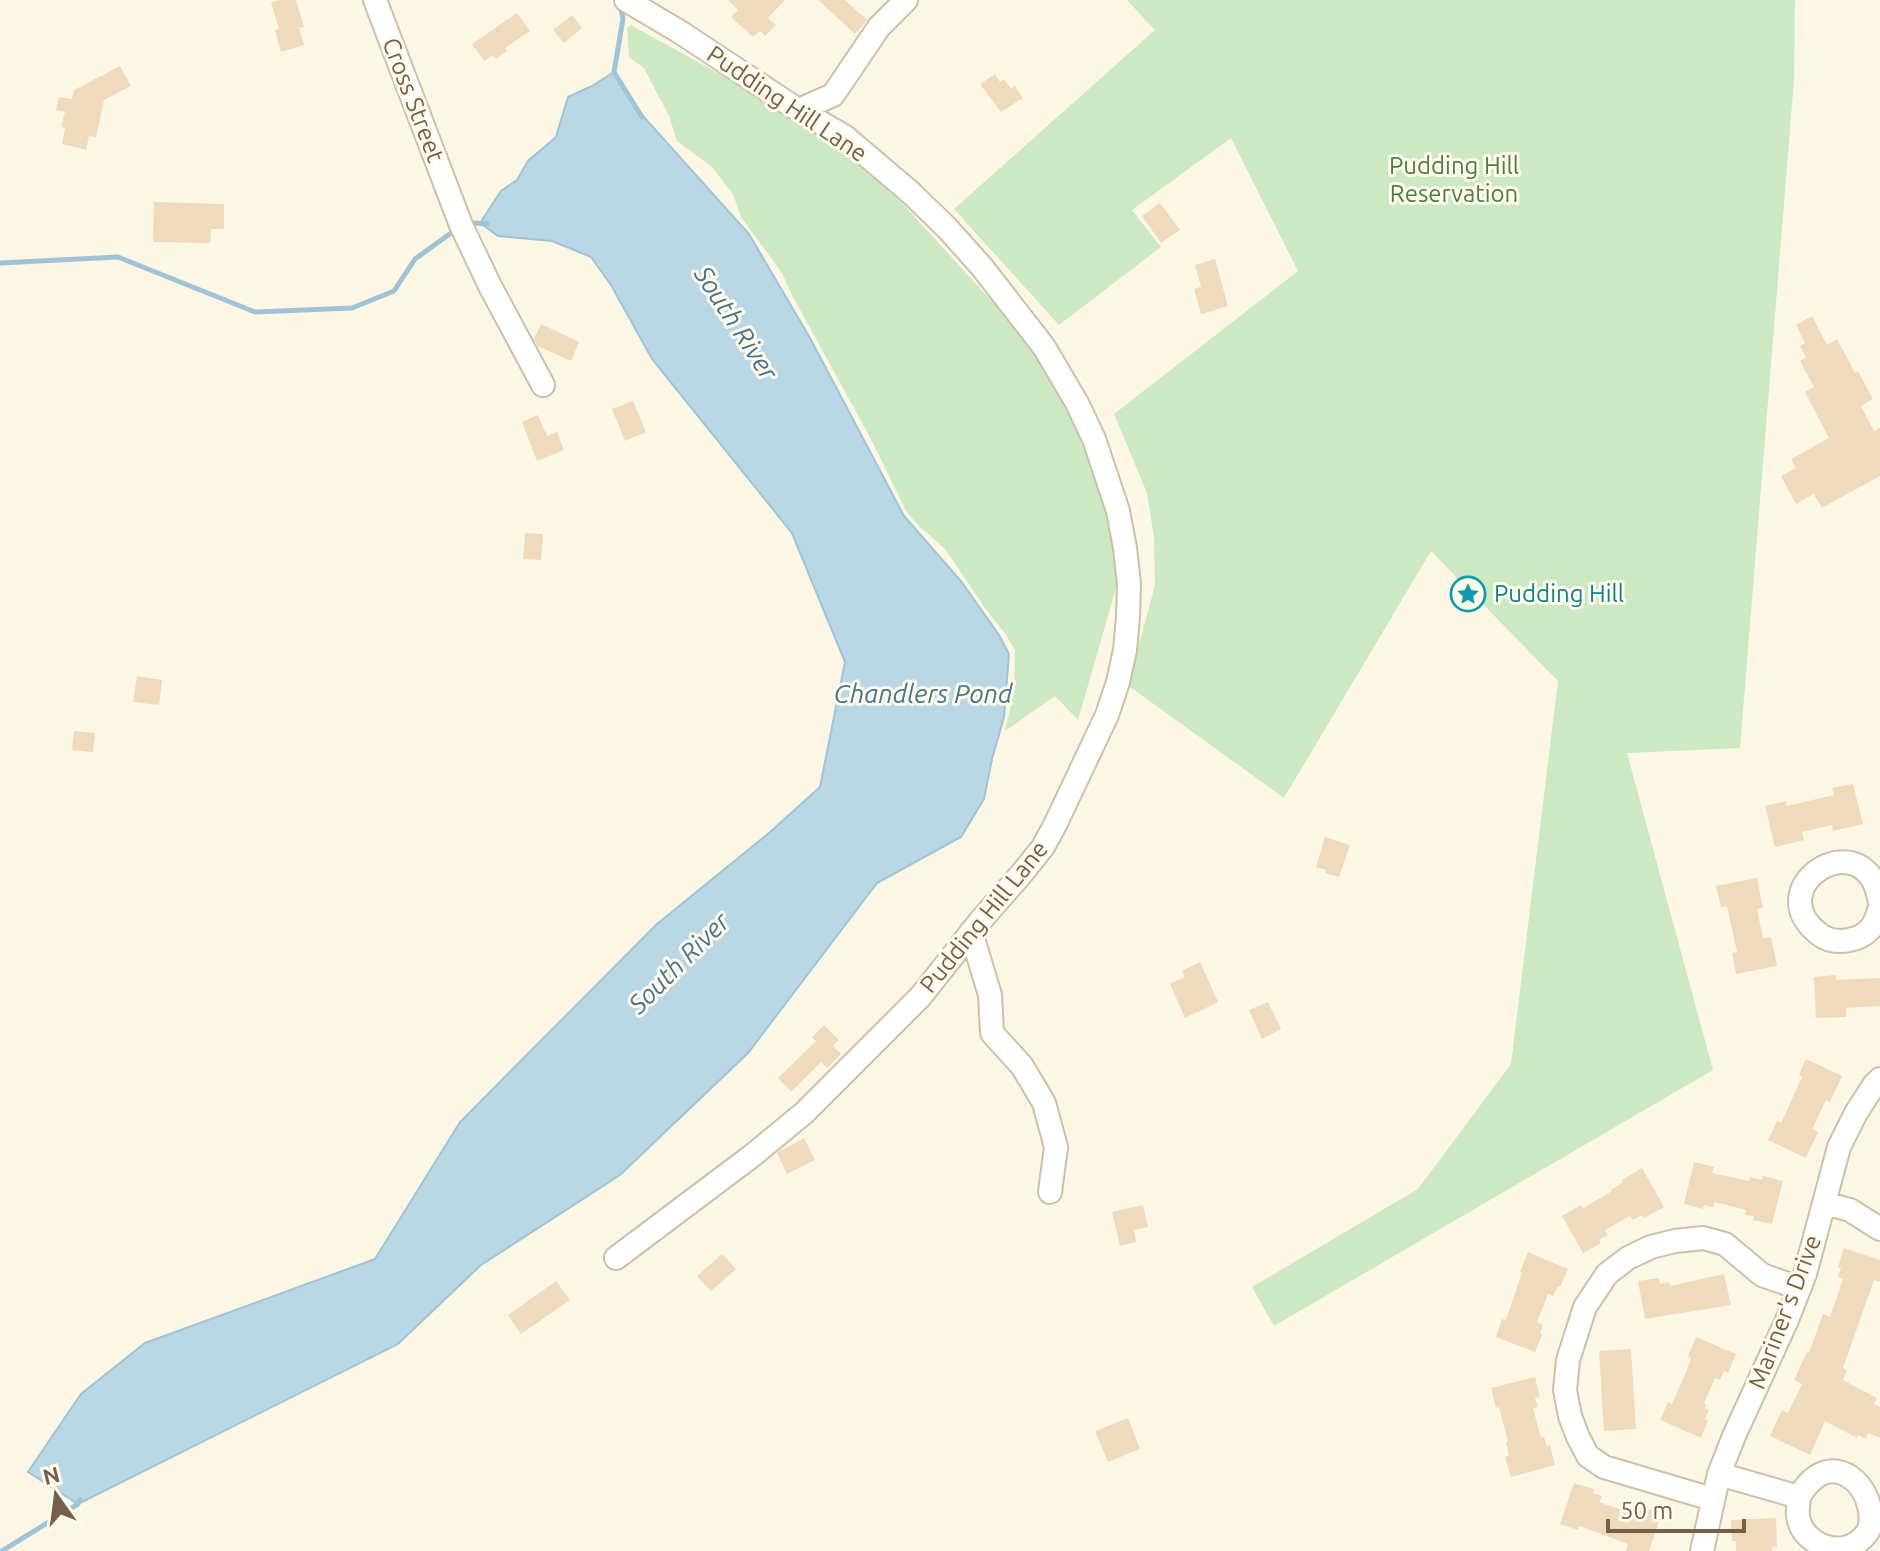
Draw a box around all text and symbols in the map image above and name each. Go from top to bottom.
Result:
street label: Cross Street [377,34,450,166]
street label: Pudding Hill Lane [702,40,872,167]
park label: Pudding Hill Reservation [1389,152,1519,207]
water label: South River [688,260,784,386]
place icon: Pudding Hill [1449,575,1487,613]
place label: Pudding Hill [1494,580,1624,607]
water label: Chandlers Pond [833,679,1014,708]
street label: Pudding Hill Lane [914,835,1053,998]
water label: South River [622,906,735,1019]
street label: Mariner's Drive [1743,1231,1826,1393]
north arrow [16,1455,96,1535]
text: N [40,1461,62,1489]
scale bar [1608,1483,1744,1533]
text: 50 m [1620,1497,1673,1524]

